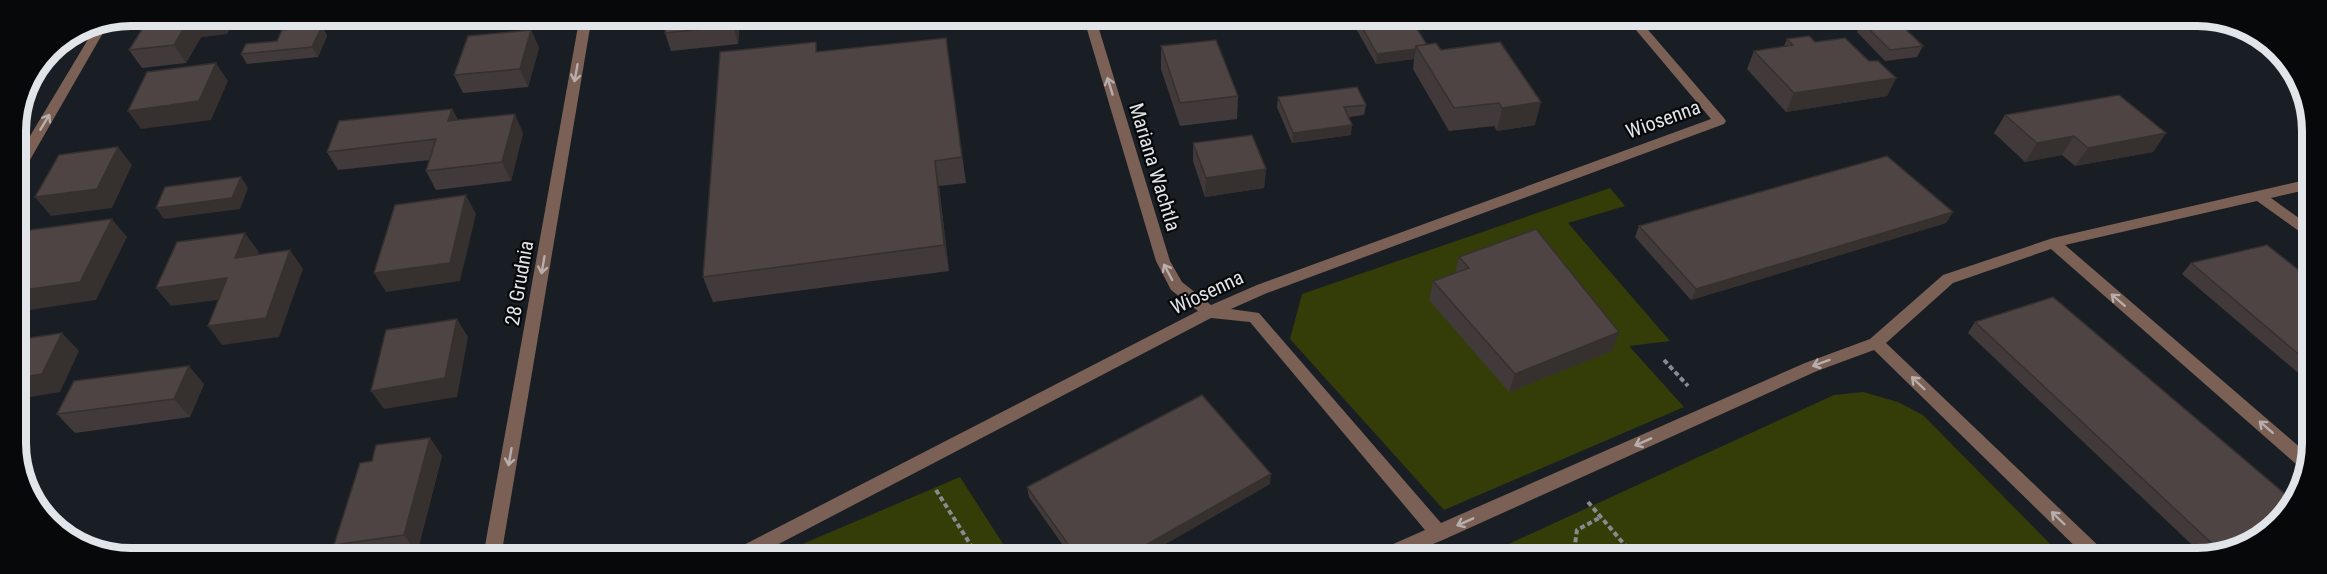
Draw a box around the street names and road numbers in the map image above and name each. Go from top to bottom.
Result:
street label: Wiosenna [1623,94,1703,144]
street label: Mariana Wachtla [1124,100,1186,234]
street label: 28 Grudnia [500,239,538,327]
street label: Wiosenna [1167,265,1247,319]

